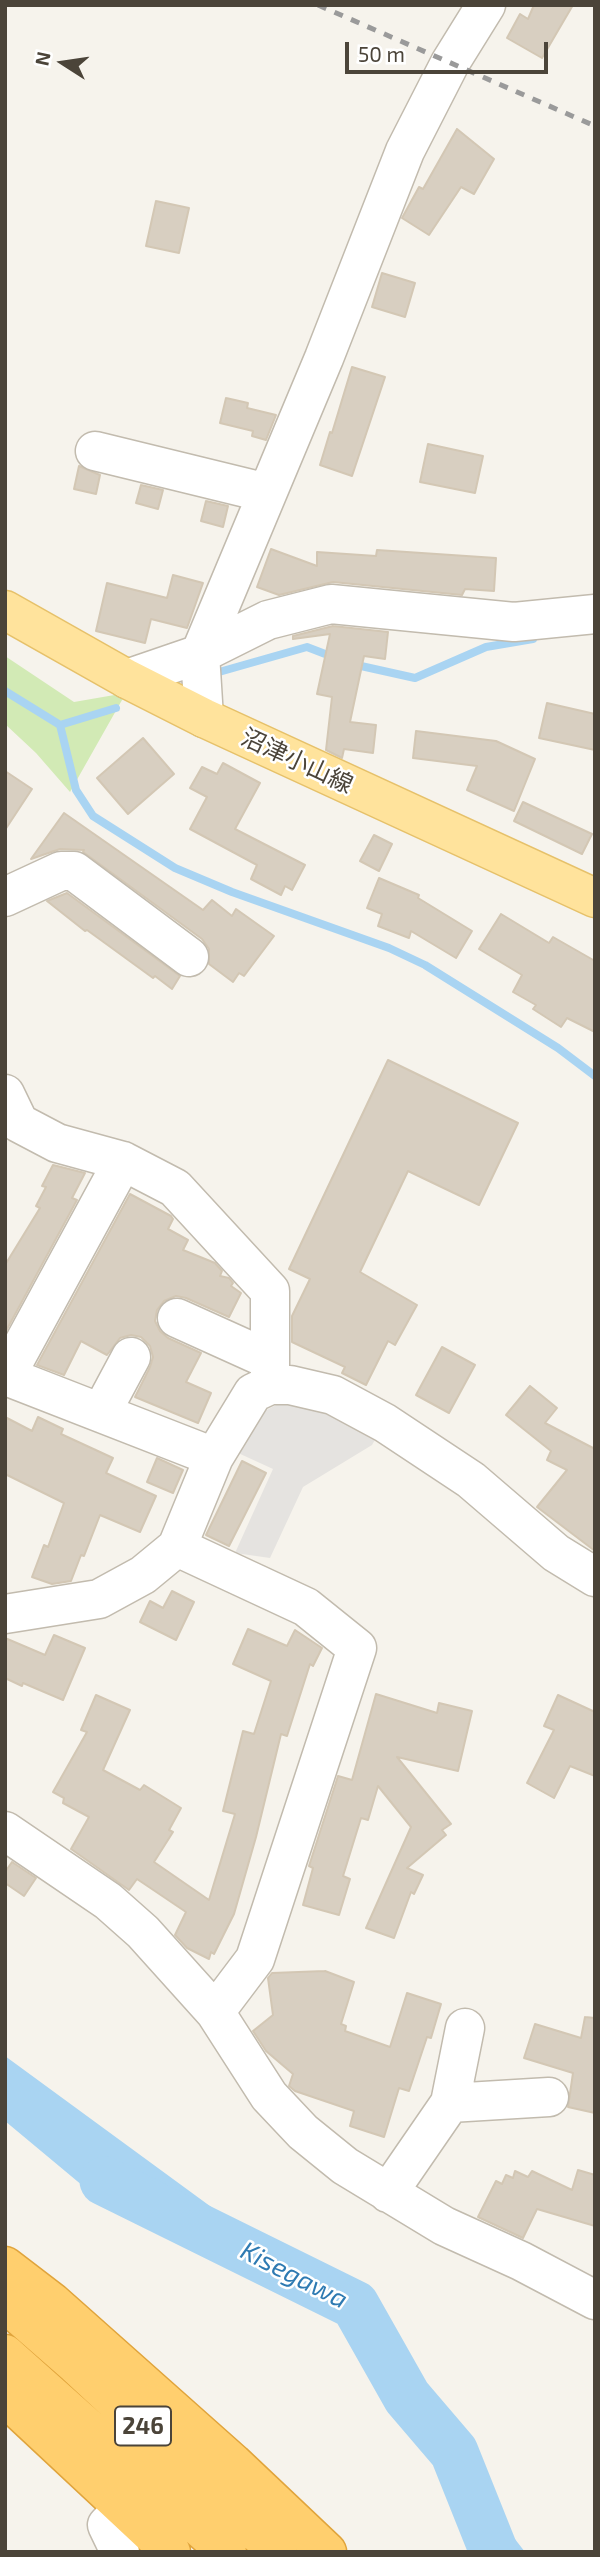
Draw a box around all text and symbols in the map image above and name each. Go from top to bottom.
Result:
north arrow [28,28,98,98]
scale bar [348,28,551,72]
text: 50 m [358,41,405,66]
text: N [29,49,55,68]
street label: 沼津小山線 [237,723,357,799]
water label: Kisegawa [235,2235,353,2315]
road number: 246 [115,2406,171,2446]

